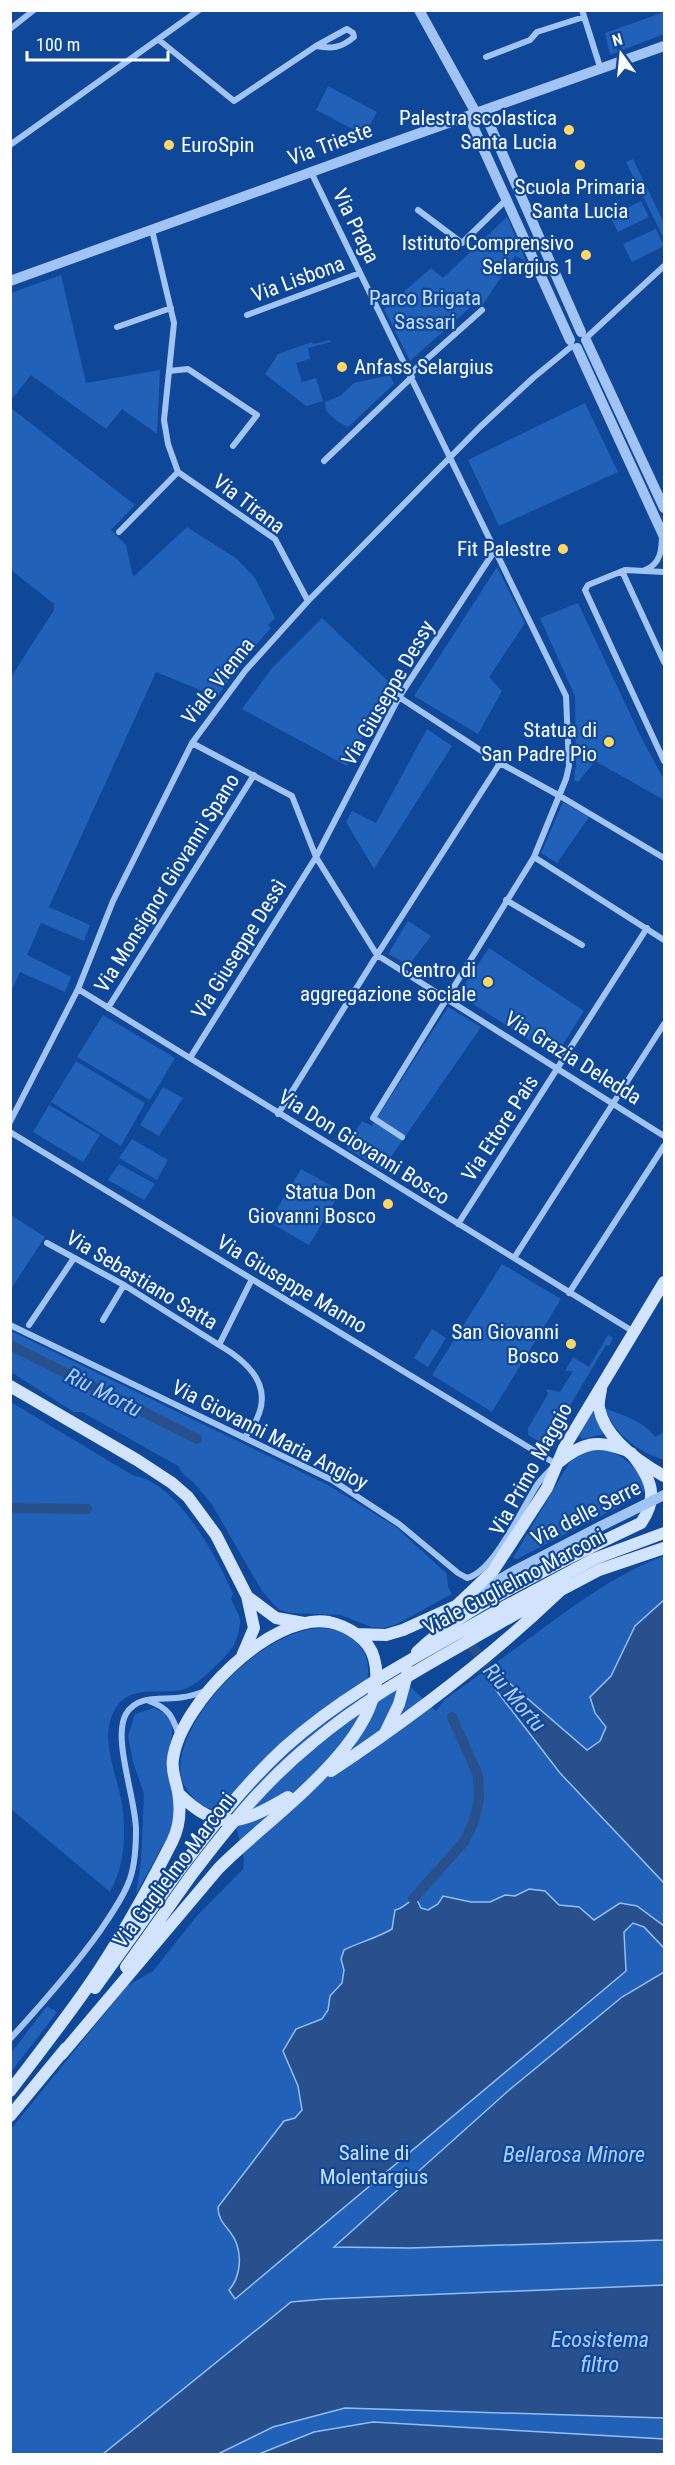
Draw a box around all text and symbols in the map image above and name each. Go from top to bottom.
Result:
scale bar [27,24,168,62]
north arrow [591,24,651,84]
text: N [610,30,624,50]
text: 100 m [36,34,80,55]
place label: Palestra scolastica Santa Lucia [399,106,557,154]
street label: Via Trieste [285,118,376,170]
marker: Palestra scolastica Santa Lucia [562,123,576,137]
place label: EuroSpin [181,133,254,157]
marker: EuroSpin [162,138,176,152]
marker: Scuola Primaria Santa Lucia [573,158,587,172]
place label: Scuola Primaria Santa Lucia [515,175,645,223]
street label: Via Praga [328,185,384,267]
place label: Istituto Comprensivo Selargius 1 [402,231,574,279]
marker: Istituto Comprensivo Selargius 1 [579,248,593,262]
street label: Via Lisbona [248,251,348,307]
park label: Parco Brigata Sassari [369,286,481,334]
place label: Anfass Selargius [354,355,494,379]
marker: Anfass Selargius [335,360,349,374]
street label: Via Tirana [209,469,289,539]
place label: Fit Palestre [457,537,551,561]
marker: Fit Palestre [556,542,570,556]
street label: Via Giuseppe Dessy [337,616,439,770]
street label: Viale Vienna [177,633,259,729]
place label: Statua di San Padre Pio [481,718,597,766]
marker: Statua di San Padre Pio [602,735,616,749]
street label: Via Monsignor Giovanni Spano [90,769,244,997]
street label: Via Giuseppe Dessì [187,875,291,1023]
place label: Centro di aggregazione sociale [300,958,476,1006]
marker: Centro di aggregazione sociale [481,975,495,989]
street label: Via Grazia Deledda [500,1006,646,1110]
street label: Via Ettore Pais [457,1071,543,1185]
street label: Via Don Giovanni Bosco [274,1085,454,1209]
place label: Statua Don Giovanni Bosco [248,1180,376,1228]
marker: Statua Don Giovanni Bosco [381,1197,395,1211]
street label: Via Sebastiano Satta [62,1225,222,1335]
street label: Via Giuseppe Manno [213,1230,371,1338]
place label: San Giovanni Bosco [451,1320,559,1368]
marker: San Giovanni Bosco [564,1337,578,1351]
water label: Riu Mortu [62,1363,146,1422]
street label: Via Giovanni Maria Angioy [168,1375,372,1495]
street label: Via Primo Maggio [485,1399,577,1539]
street label: Via delle Serre [527,1475,645,1551]
street label: Viale Guglielmo Marconi [419,1524,609,1640]
water label: Riu Mortu [478,1658,551,1736]
street label: Via Guglielmo Marconi [108,1788,240,1952]
park label: Saline di Molentargius [320,2141,428,2189]
water label: Bellarosa Minore [503,2142,645,2167]
water label: Ecosistema filtro [551,2327,649,2377]

